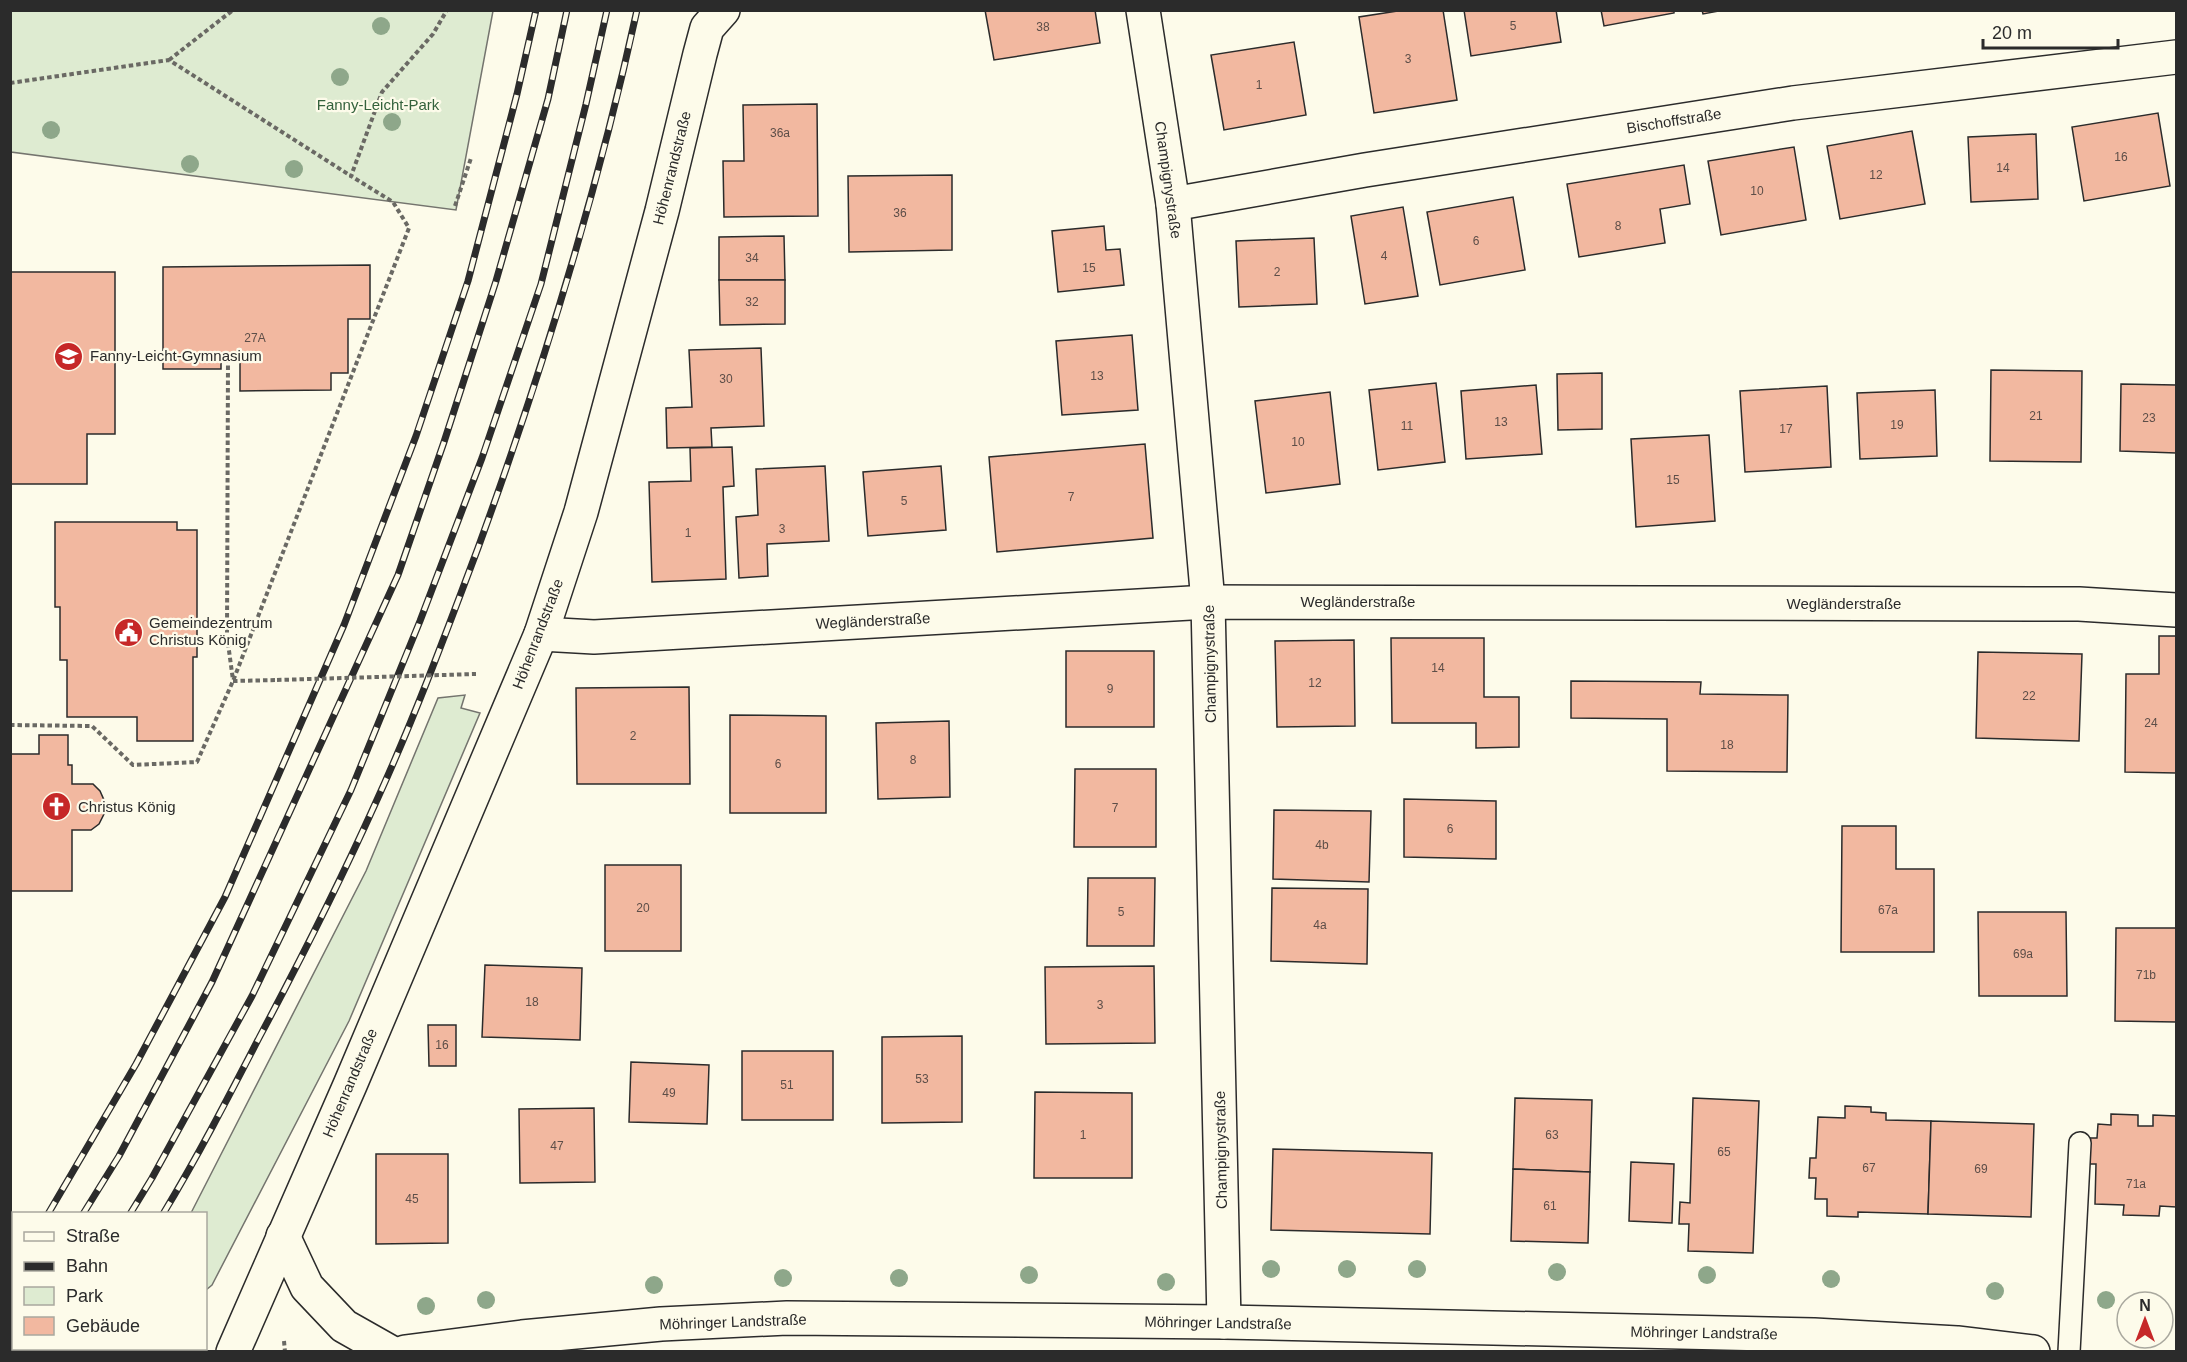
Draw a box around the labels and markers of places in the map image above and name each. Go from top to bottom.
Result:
school or university icon: Fanny-Leicht-Gymnasium [53,340,85,372]
place label: Fanny-Leicht-Gymnasium [90,347,262,364]
place label: Gemeindezentrum Christus König [149,614,272,648]
public building icon: Gemeindezentrum Christus König [112,616,144,648]
church icon: Christus König [41,791,73,823]
place label: Christus König [78,798,176,815]

